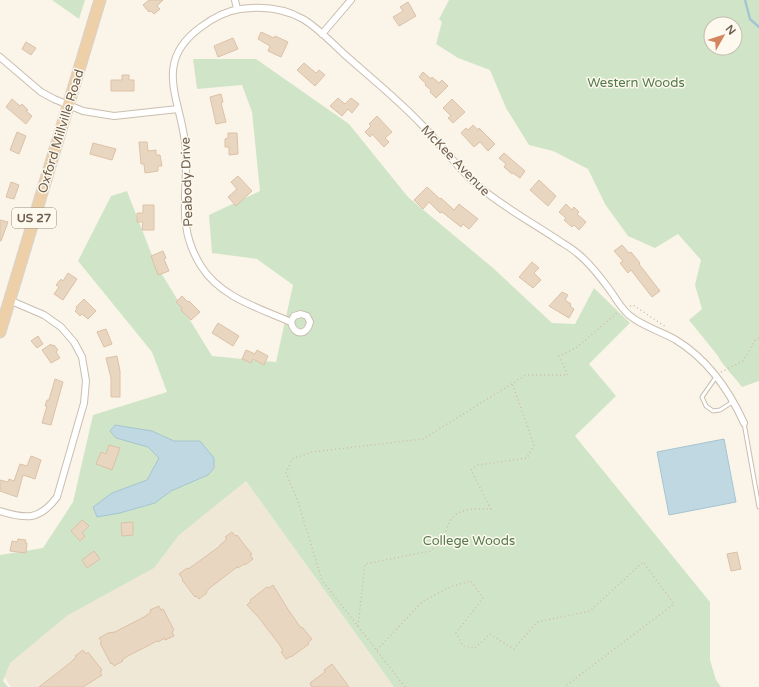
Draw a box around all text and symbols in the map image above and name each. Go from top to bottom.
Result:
north arrow [703,16,743,56]
text: N [723,22,738,38]
street label: Oxford Millville Road [34,67,87,195]
park label: Western Woods [587,75,685,91]
street label: McKee Avenue [417,122,493,200]
street label: Peabody Drive [177,137,197,227]
road number: US 27 [12,208,56,228]
park label: College Woods [423,533,515,549]

